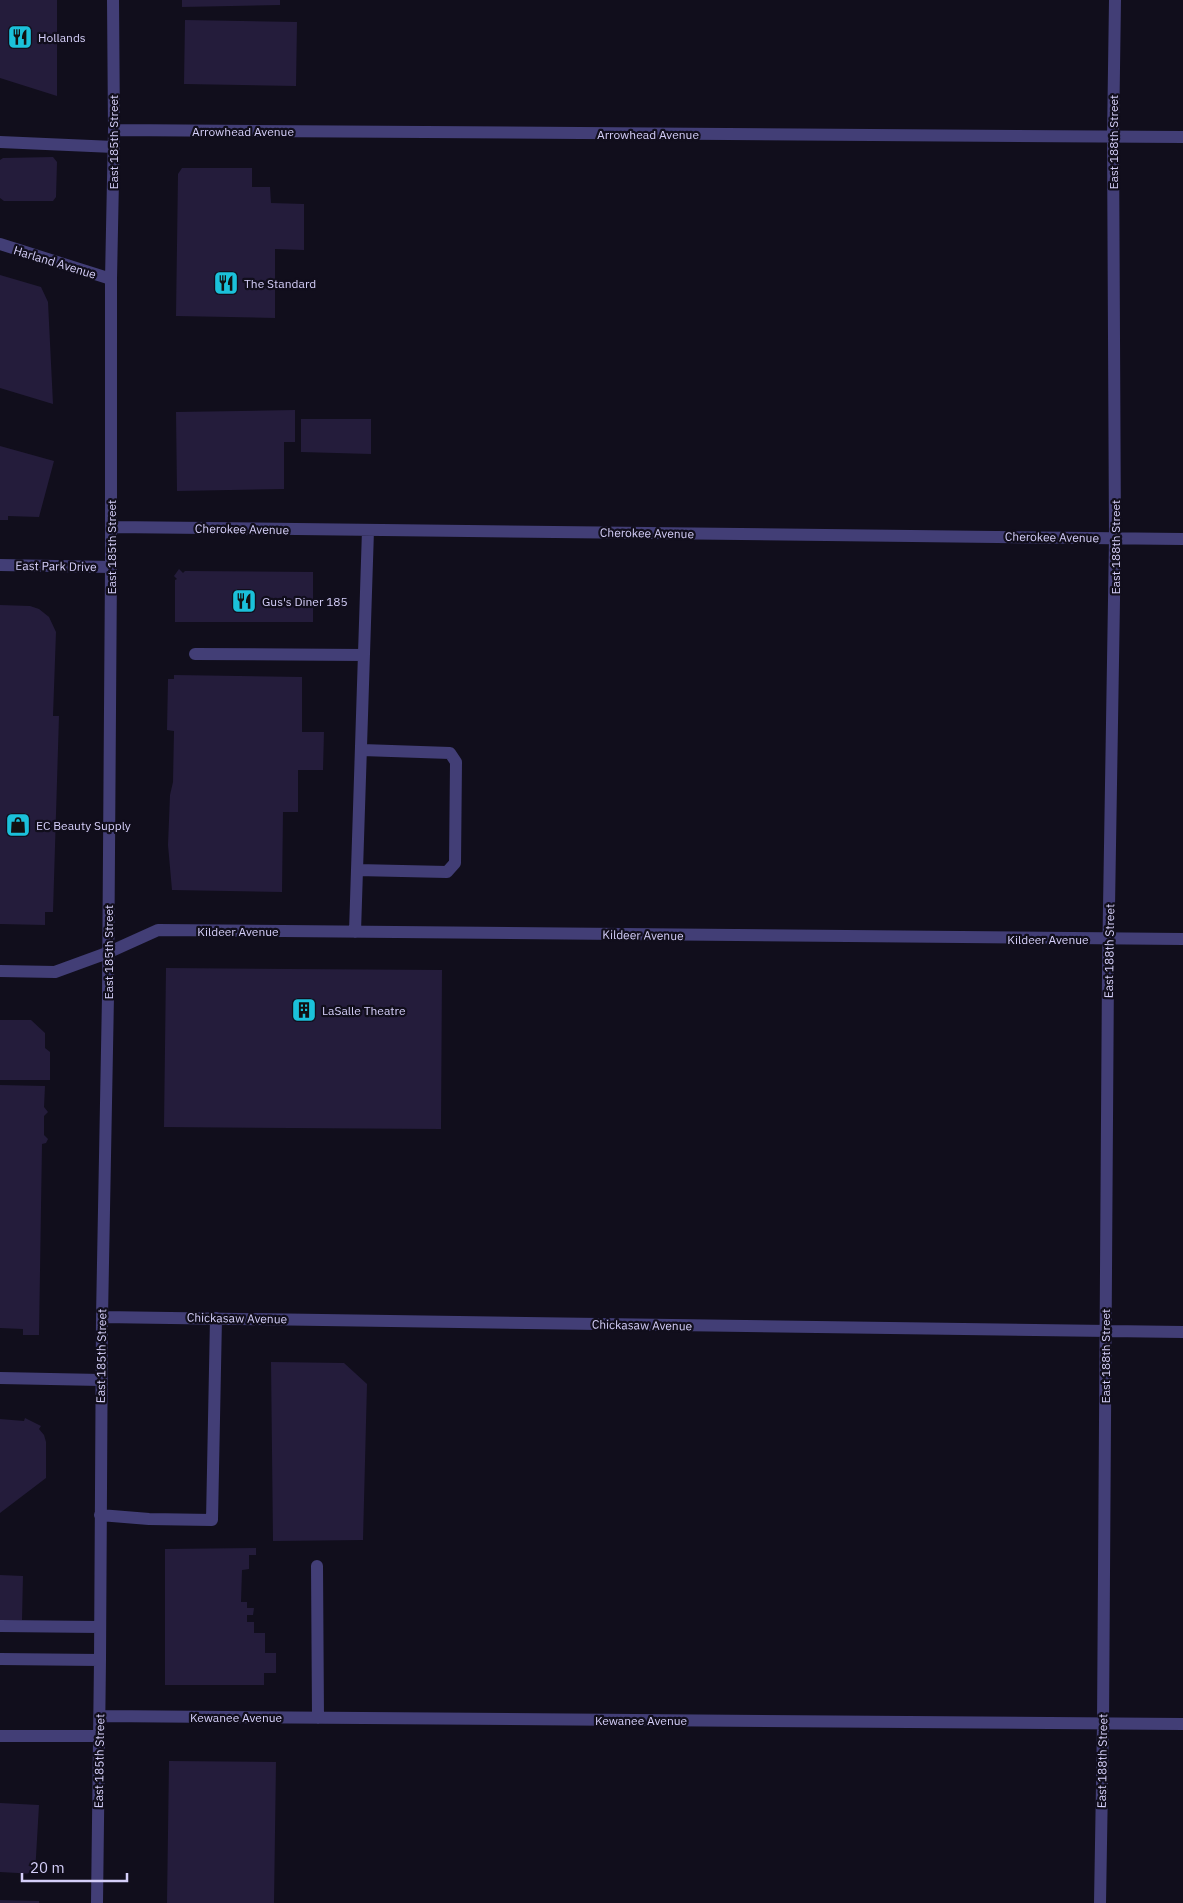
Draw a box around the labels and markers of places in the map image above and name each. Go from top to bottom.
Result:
restaurant icon: Hollands [7,24,33,50]
place label: Hollands [38,30,86,45]
restaurant icon: The Standard [213,270,239,296]
place label: The Standard [244,276,316,291]
restaurant icon: Gus's Diner 185 [231,588,257,614]
place label: Gus's Diner 185 [262,594,348,609]
shop icon: EC Beauty Supply [5,812,31,838]
place label: EC Beauty Supply [36,818,131,833]
building icon: LaSalle Theatre [291,997,317,1023]
place label: LaSalle Theatre [322,1003,406,1018]

